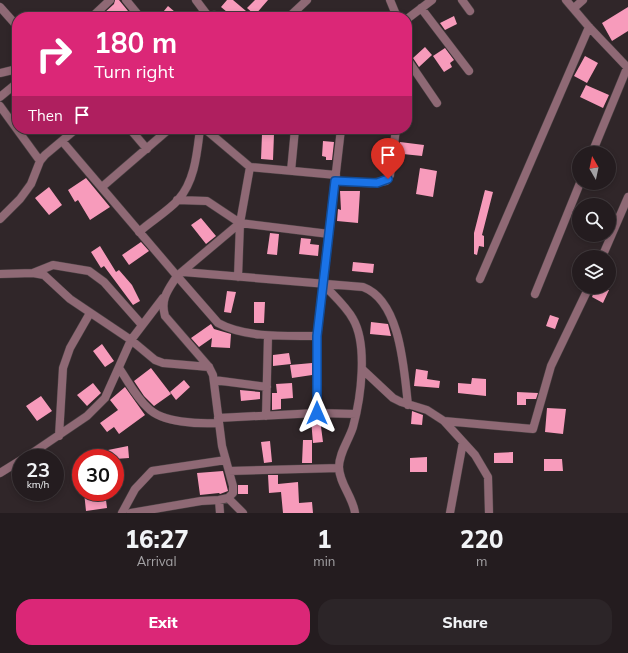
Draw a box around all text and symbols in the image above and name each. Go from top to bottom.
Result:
text: 180 m [94,25,177,60]
icon: right [28,28,80,80]
text: Turn right [94,60,174,83]
icon: arrive [71,104,93,126]
text: Then [28,106,63,125]
pin [371,138,405,179]
icon: arrive [377,144,399,166]
north arrow [572,146,616,190]
map controls [572,146,616,294]
button: search [572,198,616,242]
button: layers [572,250,616,294]
position arrow [296,392,338,434]
speed limit sign: 30 [72,449,124,501]
text: 23 [26,457,50,482]
text: km/h [27,478,49,491]
text: 16:27 [125,524,189,554]
text: 1 [317,524,332,554]
text: 220 [460,524,503,554]
text: Arrival [137,553,177,569]
text: min [313,553,335,569]
text: m [476,553,487,569]
button: Exit [16,599,310,645]
button: Share [318,599,612,645]

